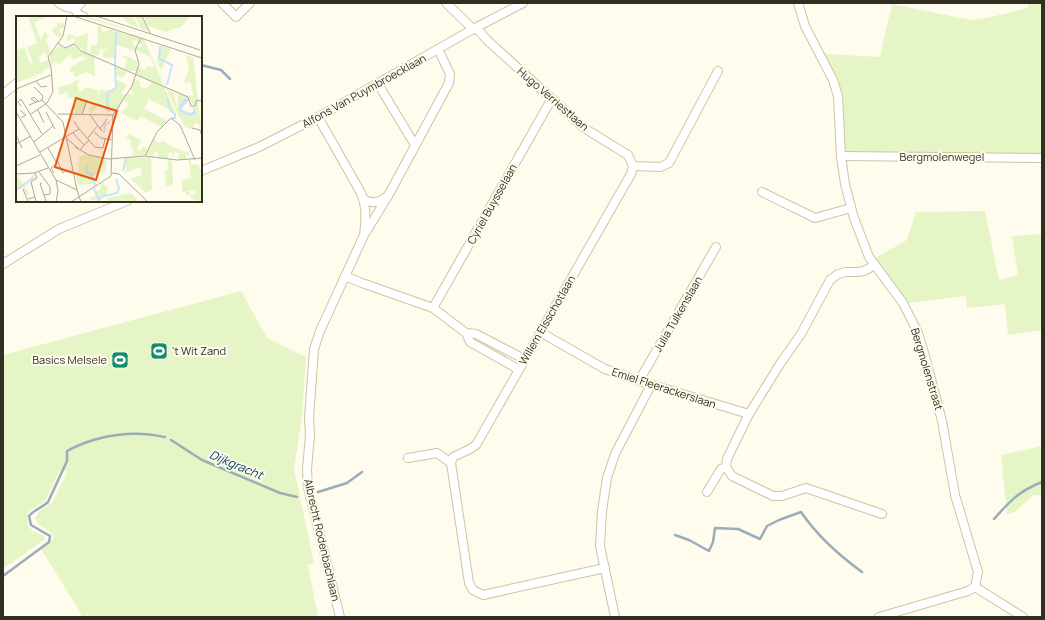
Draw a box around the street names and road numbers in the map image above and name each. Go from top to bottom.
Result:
street label: Alfons Van Puymbroecklaan [299,50,428,131]
street label: Hugo Verriestlaan [514,63,592,134]
street label: Bergmolenwegel [900,149,984,164]
street label: Cyriel Buysselaan [463,161,520,247]
street label: Willem Elsschotlaan [515,272,578,367]
street label: Julia Tulkenslaan [650,273,705,355]
street label: Bergmolenstraat [908,326,947,412]
street label: Emiel Fleerackerslaan [610,364,718,411]
street label: Albrecht Rodenbachlaan [301,477,344,602]

